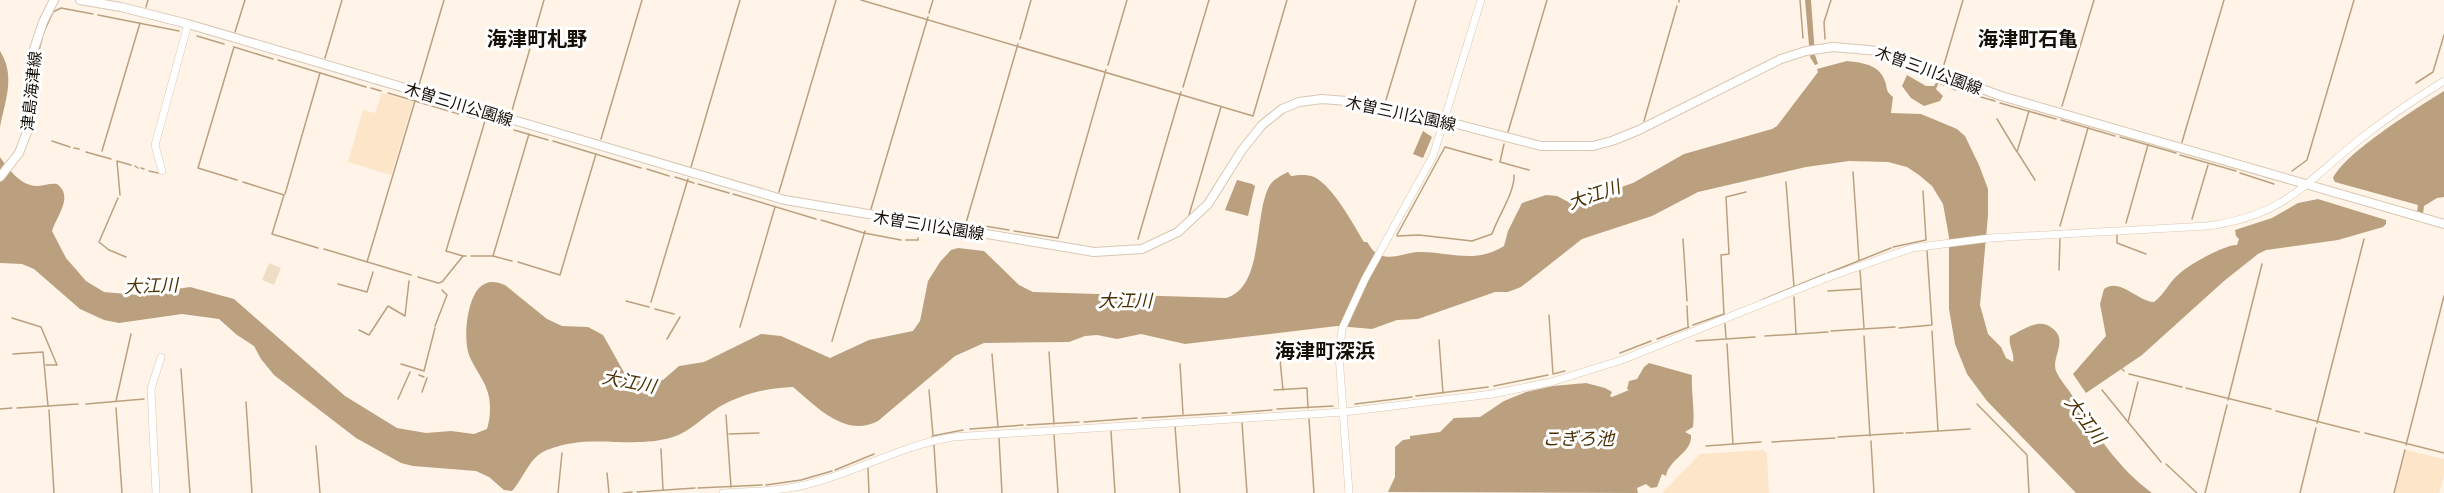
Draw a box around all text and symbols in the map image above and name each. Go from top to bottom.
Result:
district label: 海津町札野 [487,28,587,52]
district label: 海津町石亀 [1978,28,2078,52]
street label: 木曽三川公園線 [1873,42,1985,99]
street label: 津島海津線 [18,50,46,132]
street label: 木曽三川公園線 [402,79,515,131]
street label: 木曽三川公園線 [1344,93,1458,135]
water label: 大江川 [1565,175,1625,214]
street label: 木曽三川公園線 [872,207,986,245]
water label: 大江川 [124,274,180,298]
water label: 大江川 [1098,290,1154,312]
district label: 海津町深浜 [1275,340,1375,364]
water label: 大江川 [600,366,660,398]
water label: 大江川 [2060,392,2111,450]
water label: こぎろ池 [1542,428,1616,450]

